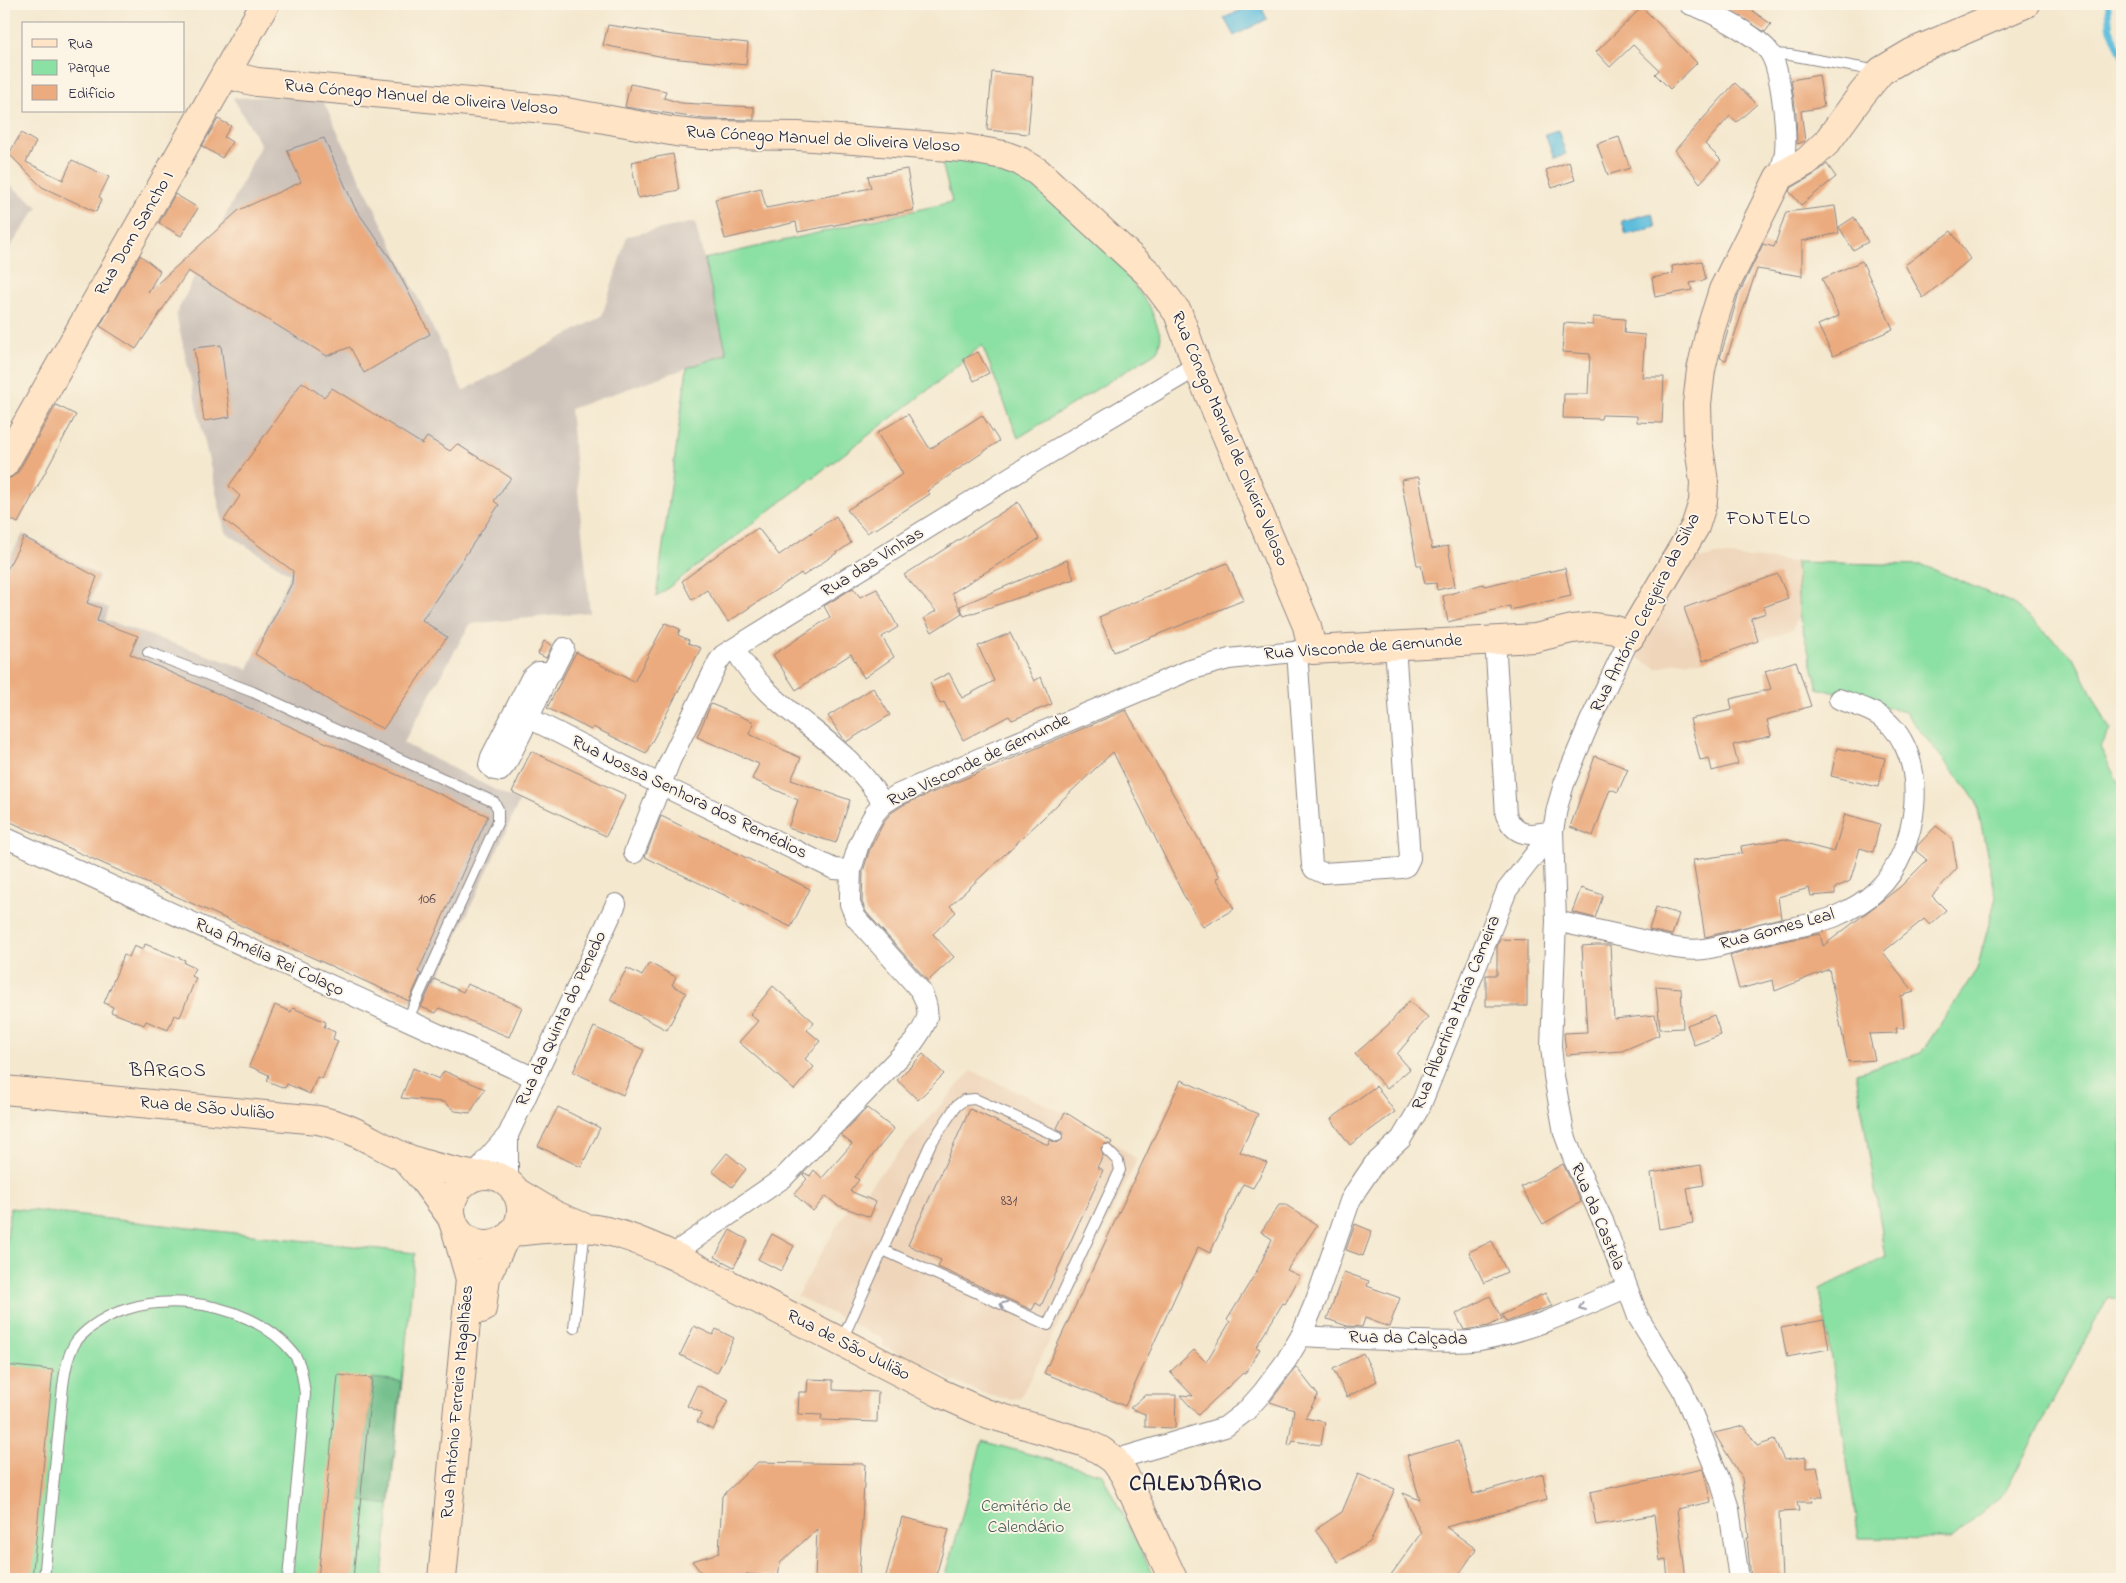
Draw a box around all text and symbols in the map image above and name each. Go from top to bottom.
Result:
legend [22,22,185,112]
text: Rua [68,33,93,55]
text: Parque [68,57,110,79]
street label: Rua Cónego Manuel de Oliveira Veloso [283,73,559,124]
text: Edifício [68,83,115,105]
street label: Rua Cónego Manuel de Oliveira Veloso [685,120,961,161]
street label: Rua Dom Sancho I [89,167,181,301]
street label: Rua Cónego Manuel de Oliveira Veloso [1162,307,1295,571]
district label: FONTELO [1725,506,1812,533]
street label: Rua António Cerejeira da Silva [1584,509,1708,717]
street label: Rua das Vinhas [817,521,929,605]
street label: Rua Visconde de Gemunde [1263,628,1464,668]
street label: Rua Visconde de Gemunde [884,707,1075,815]
street label: Rua Nossa Senhora dos Remédios [567,729,811,867]
house number: 106 [418,888,436,910]
street label: Rua Gomes Leal [1717,902,1837,958]
street label: Rua Amélia Rei Colaço [190,912,348,1004]
street label: Rua Albertina Maria Cameira [1406,912,1508,1114]
street label: Rua da Quinta do Penedo [510,927,614,1111]
district label: BARGOS [128,1058,207,1085]
street label: Rua de São Julião [138,1090,276,1128]
street label: Rua da Castela [1563,1159,1631,1275]
house number: 831 [1001,1190,1018,1212]
street label: Rua António Ferreira Magalhães [435,1284,482,1520]
one-way arrow [999,1300,1008,1311]
one-way arrow [1578,1301,1587,1312]
street label: Rua de São Julião [782,1304,914,1388]
street label: Rua da Calçada [1348,1325,1468,1353]
district label: CALENDÁRIO [1129,1469,1263,1501]
park label: Cemitério de Calendário [981,1494,1072,1541]

